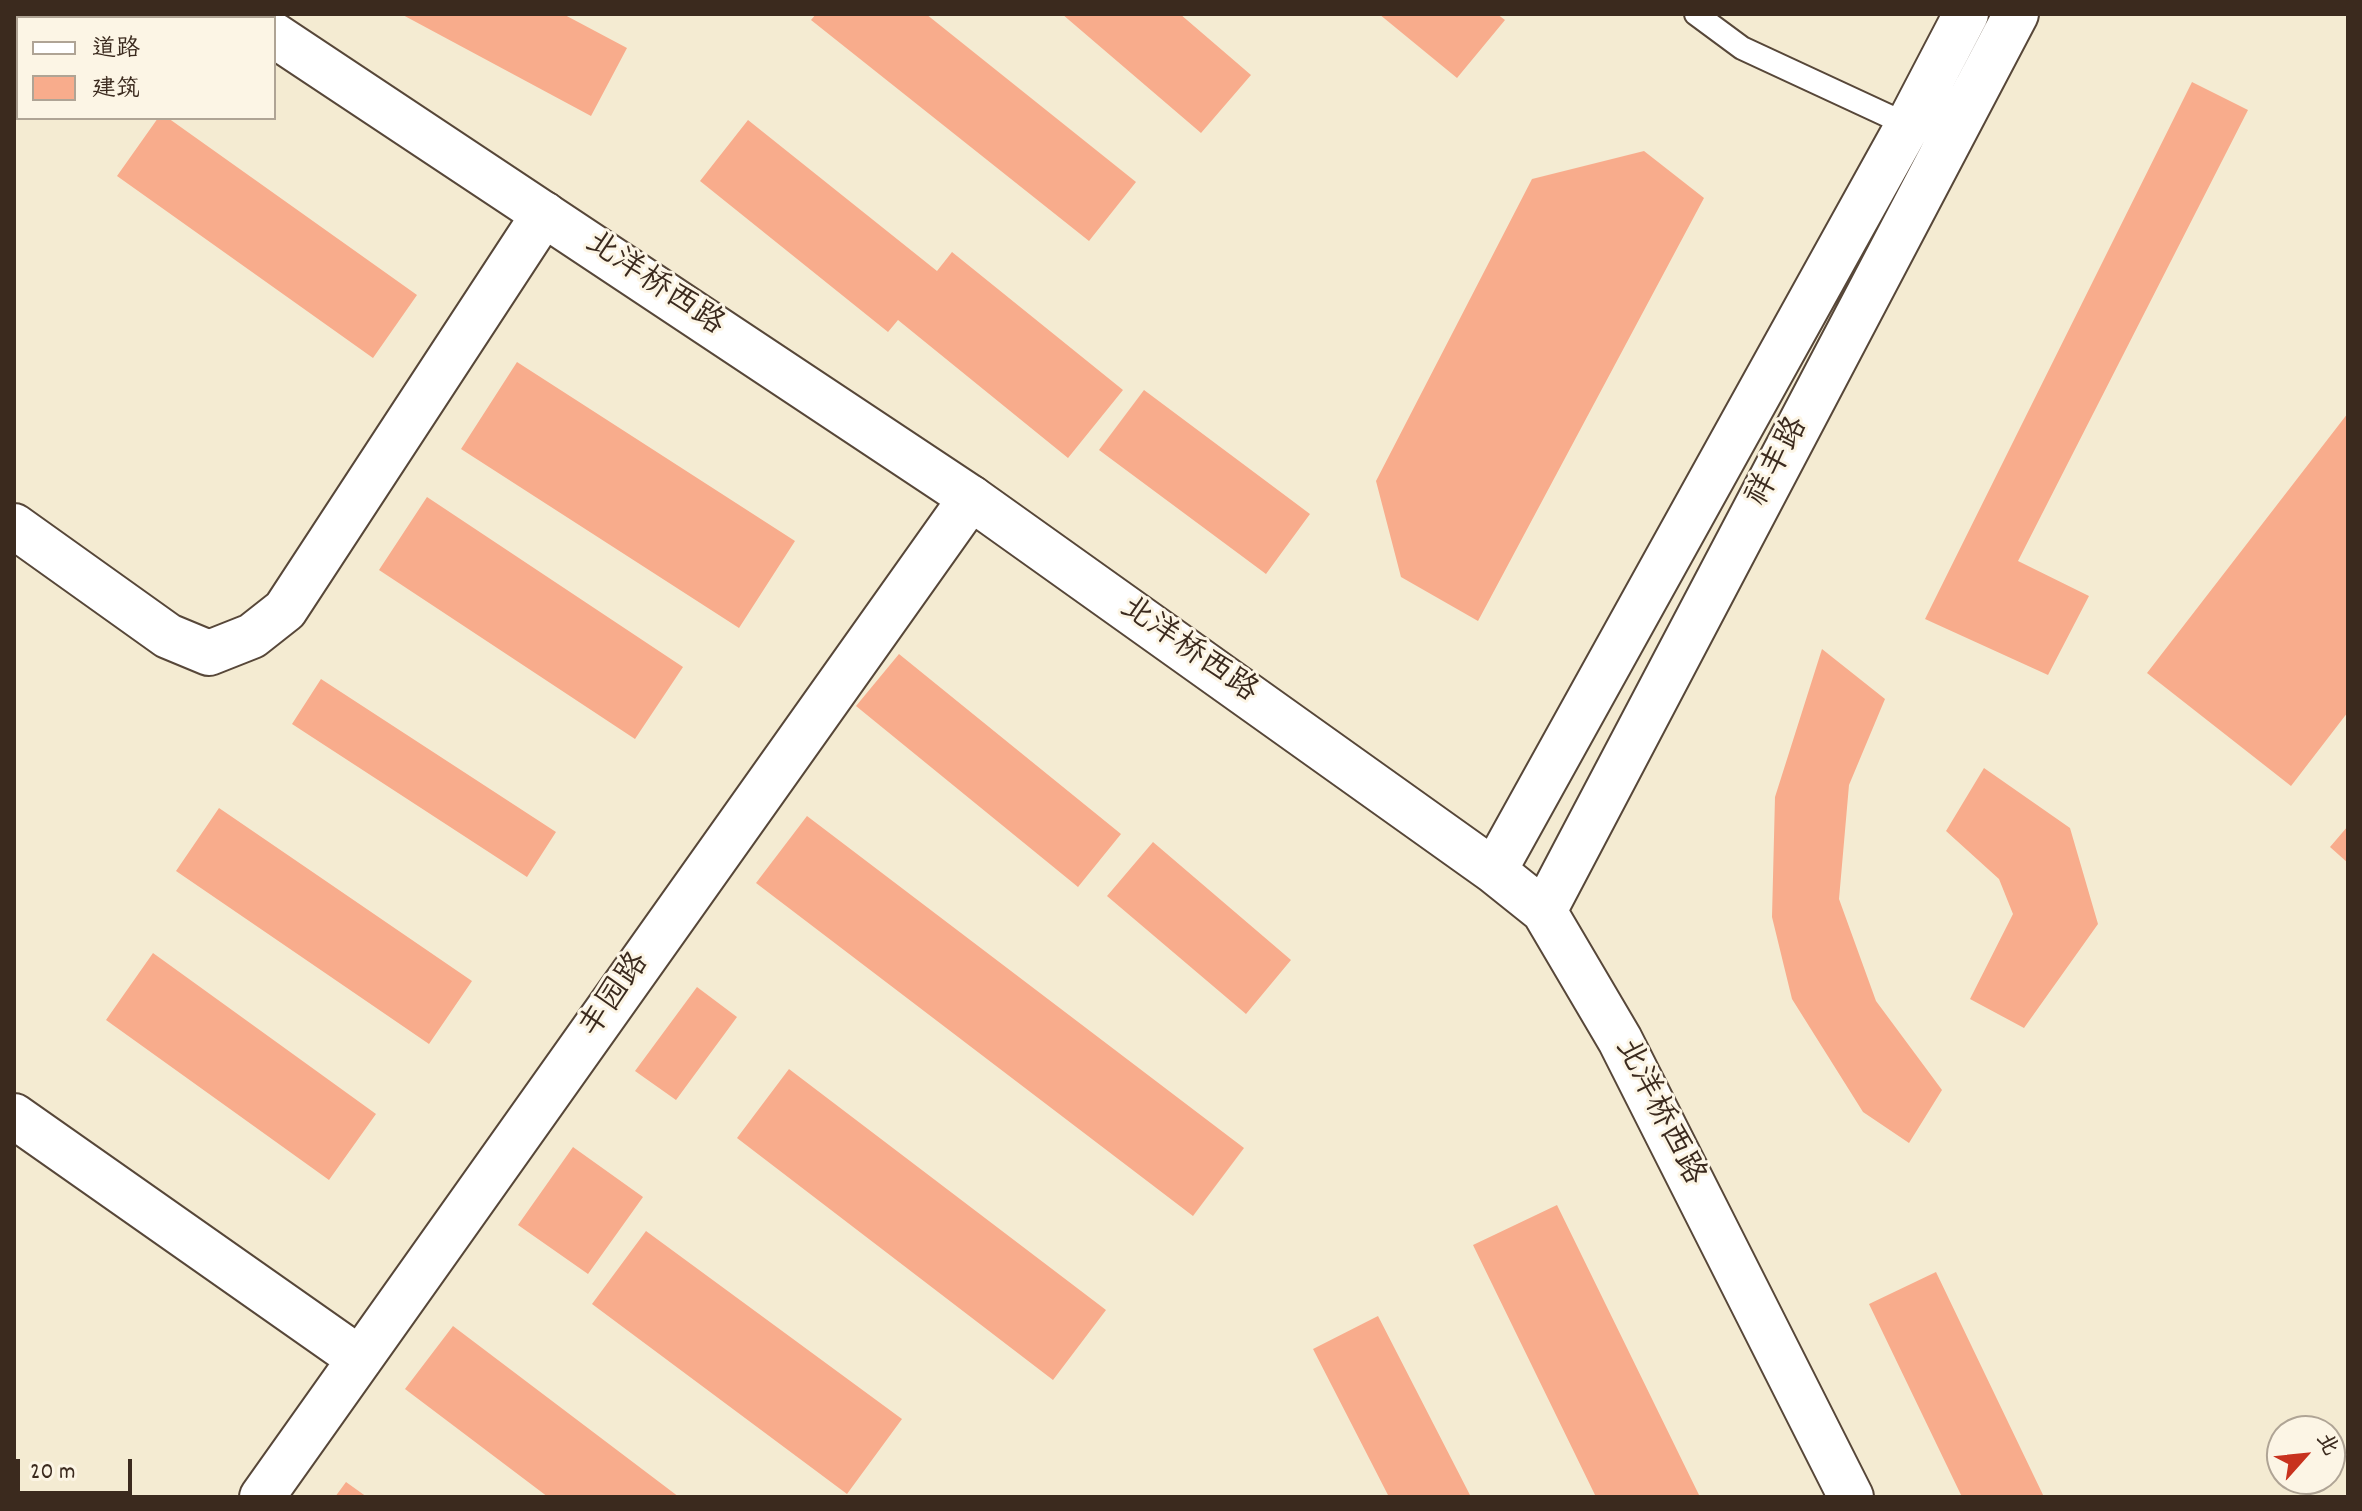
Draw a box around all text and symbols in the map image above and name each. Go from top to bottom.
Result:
legend [16,16,276,120]
text: 道路 [92,33,140,67]
text: 建筑 [92,73,140,107]
street label: 北洋桥西路 [576,225,730,347]
street label: 祥丰路 [1741,412,1819,514]
street label: 北洋桥西路 [1110,590,1264,714]
street label: 丰园路 [574,947,660,1047]
street label: 北洋桥西路 [1604,1033,1710,1193]
north arrow [2266,1415,2346,1495]
text: 北 [2307,1428,2345,1462]
scale bar [20,1443,136,1493]
text: 20 m [30,1456,76,1490]

